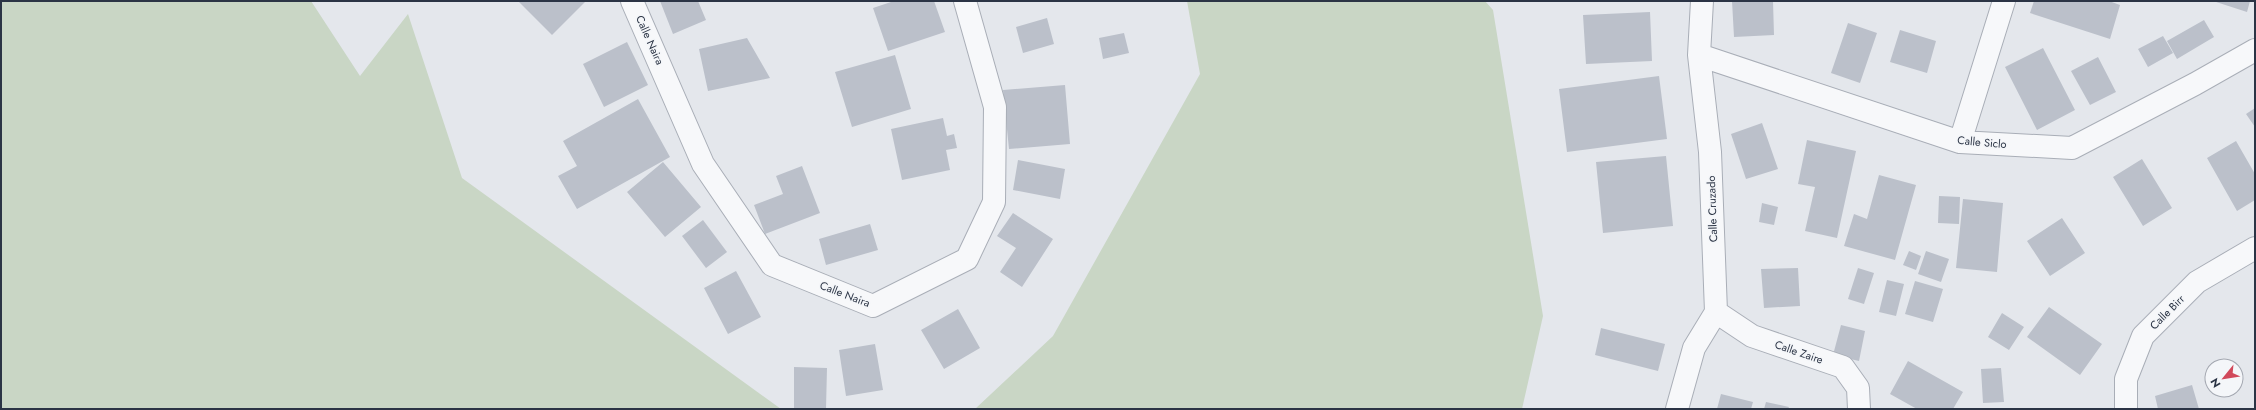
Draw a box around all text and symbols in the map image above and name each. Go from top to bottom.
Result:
street label: Calle Naira [632,13,668,67]
street label: Calle Siclo [1957,132,2007,152]
street label: Calle Cruzado [1703,175,1721,243]
street label: Calle Naira [818,277,872,311]
street label: Calle Birr [2146,291,2188,333]
street label: Calle Zaire [1773,336,1826,368]
north arrow [2204,358,2244,398]
text: N [2206,375,2224,391]

